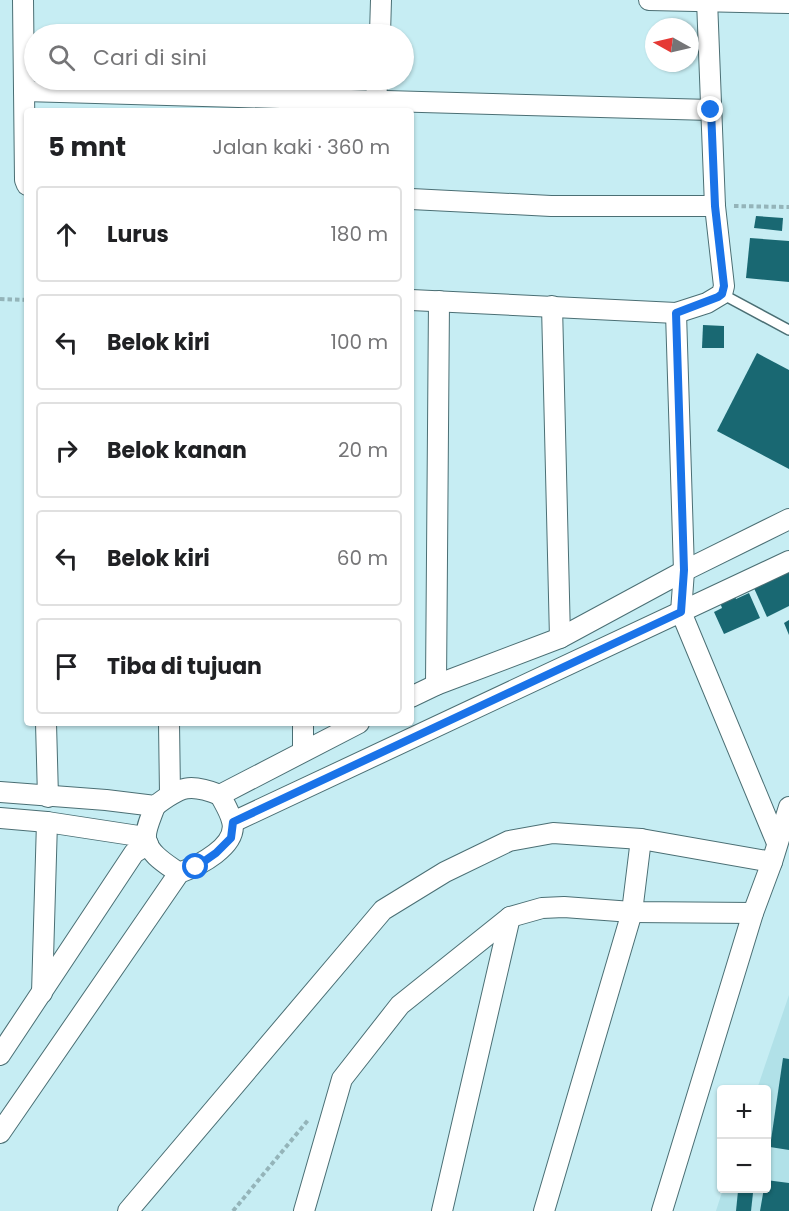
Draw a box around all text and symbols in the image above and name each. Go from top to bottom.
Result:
north arrow [645,18,699,72]
search box [24,24,414,90]
icon: search [45,41,78,74]
text: Cari di sini [93,42,207,73]
route end [697,96,723,122]
text: 5 mnt [48,129,126,165]
text: Jalan kaki · 360 m [212,133,390,161]
icon: ahead [50,218,83,251]
text: Lurus [107,219,169,250]
text: 180 m [330,220,388,248]
icon: left [50,326,83,359]
text: Belok kiri [107,327,210,358]
text: 100 m [331,328,388,356]
icon: right [50,434,83,467]
text: Belok kanan [107,435,247,466]
text: 20 m [338,436,388,464]
icon: left [50,542,83,575]
text: Belok kiri [107,543,210,574]
text: 60 m [337,544,388,572]
icon: arrive [50,650,83,683]
text: Tiba di tujuan [107,651,262,682]
route start [182,853,208,879]
map controls [717,1085,771,1193]
button: + [717,1085,771,1139]
button: − [717,1139,771,1193]

